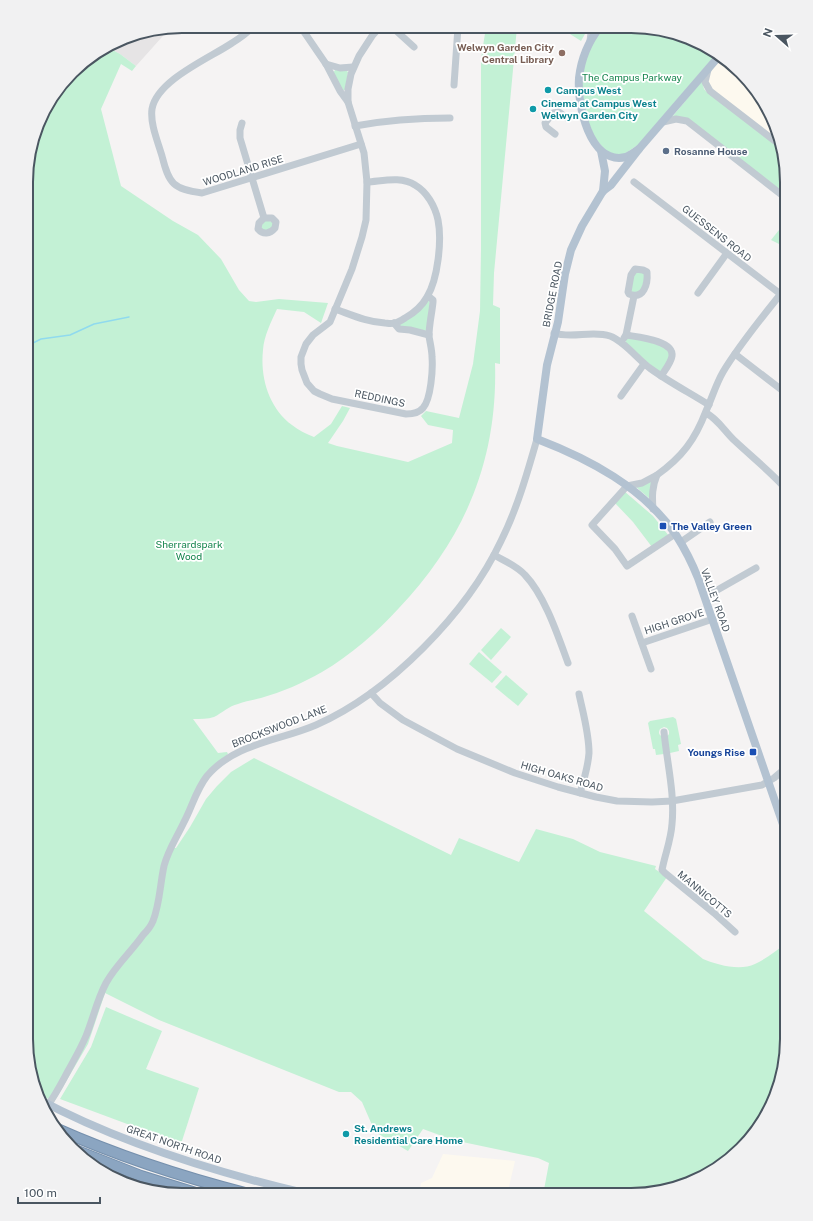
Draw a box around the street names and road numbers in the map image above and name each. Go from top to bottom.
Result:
street label: WOODLAND RISE [201,152,285,188]
street label: GUESSENS ROAD [680,202,754,264]
street label: BRIDGE ROAD [540,260,564,328]
street label: REDDINGS [354,387,407,409]
street label: VALLEY ROAD [699,567,733,633]
street label: HIGH GROVE [643,606,705,636]
street label: BROCKSWOOD LANE [230,702,328,750]
street label: HIGH OAKS ROAD [519,758,605,794]
street label: MANNICOTTS [675,868,735,920]
street label: GREAT NORTH ROAD [125,1122,223,1166]

